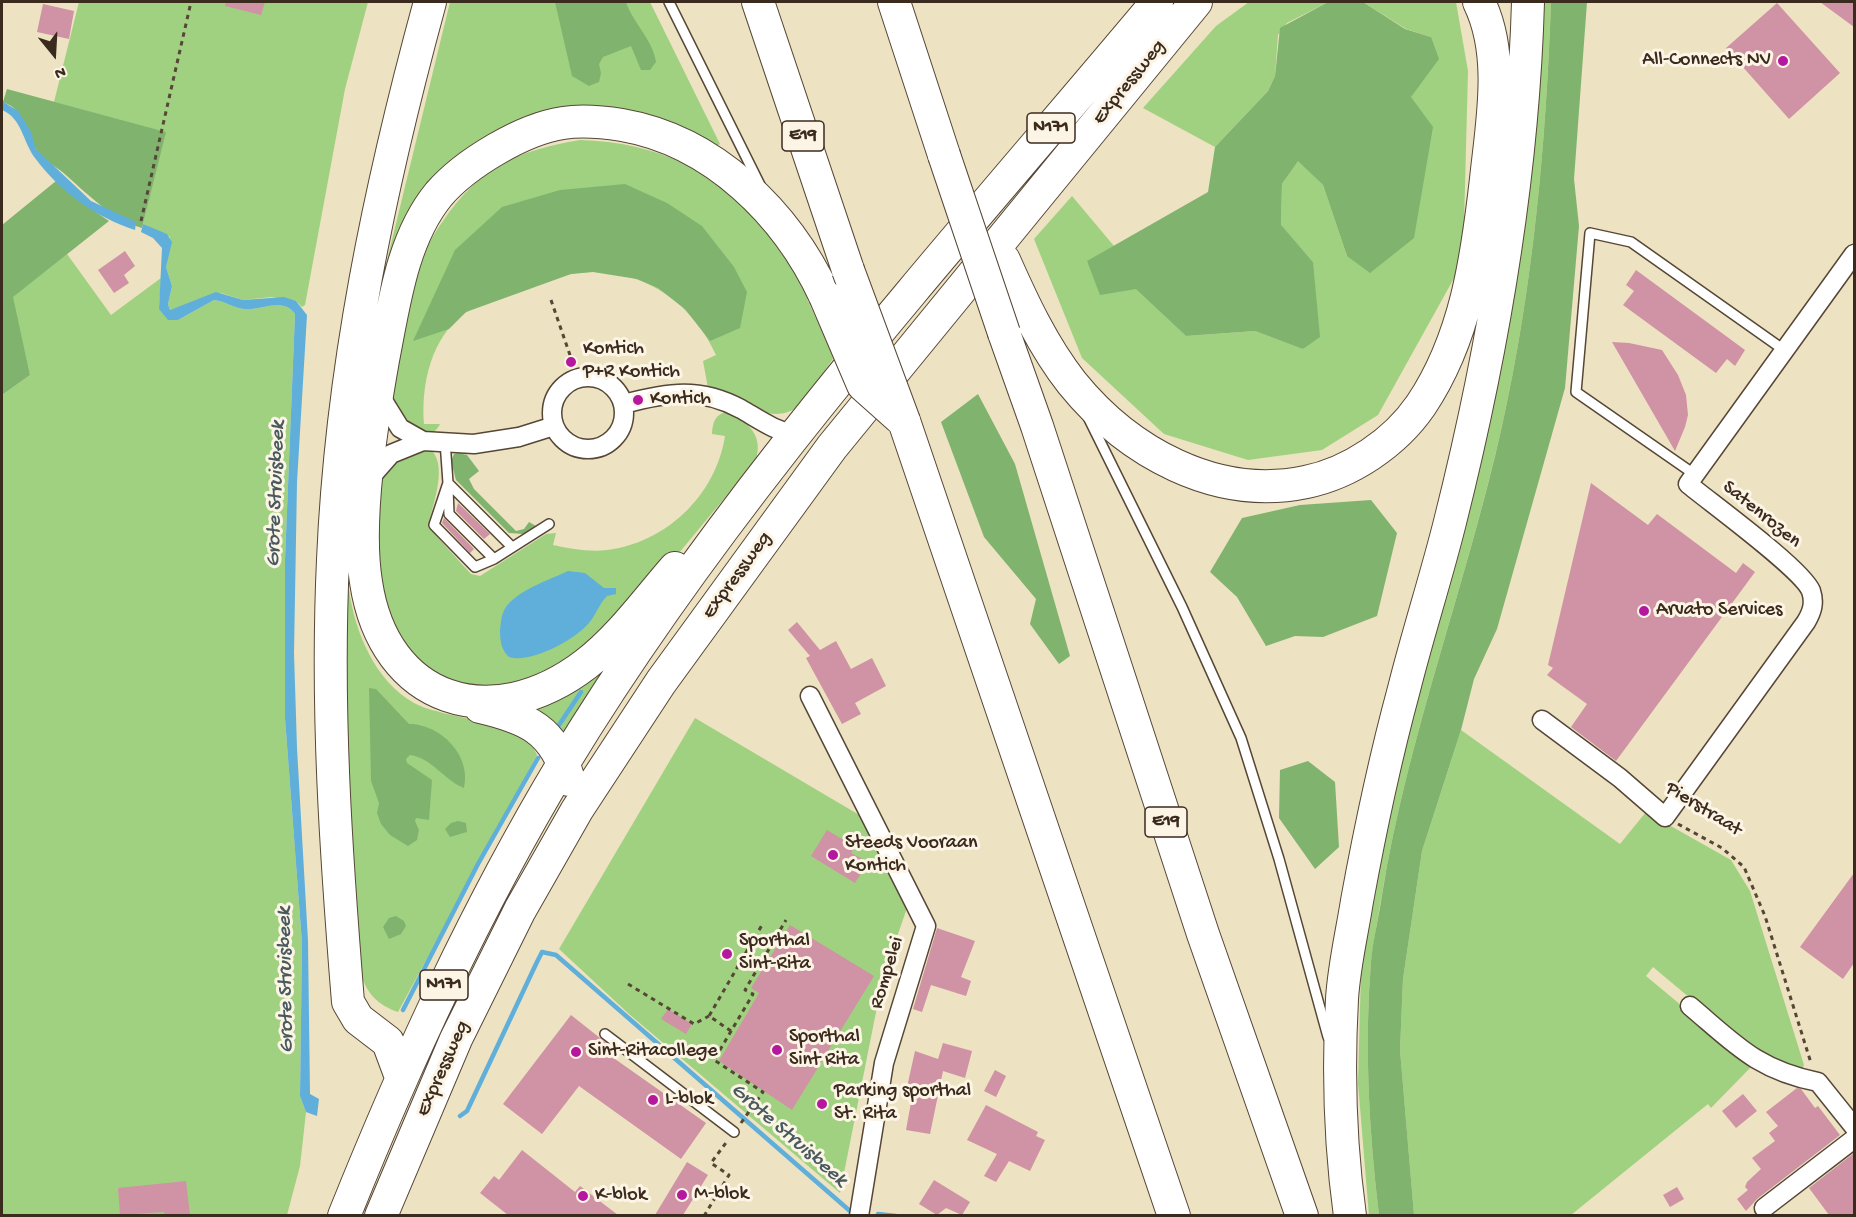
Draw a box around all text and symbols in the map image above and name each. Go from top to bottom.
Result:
north arrow [24,24,84,84]
street label: Expressweg [1089,36,1171,130]
place label: All-Connects NV [1642,49,1771,73]
marker: All-Connects NV [1776,54,1790,68]
text: N [52,61,68,82]
road number: N171 [1027,113,1075,143]
road number: E19 [782,121,824,151]
place label: Kontich P+R Kontich [583,338,680,385]
marker: Kontich P+R Kontich [564,355,578,369]
place label: Kontich [650,388,711,412]
marker: Kontich [631,393,645,407]
water label: Grote Struisbeek [262,421,292,567]
street label: Satenrozen [1717,476,1805,554]
street label: Expressweg [698,528,778,624]
place label: Arvato Services [1656,599,1782,623]
marker: Arvato Services [1637,604,1651,618]
street label: Pierstraat [1660,777,1746,843]
road number: E19 [1145,807,1187,837]
place label: Steeds Vooraan Kontich [845,832,978,879]
marker: Steeds Vooraan Kontich [826,848,840,862]
water label: Grote Struisbeek [273,907,301,1053]
place label: Sporthal Sint-Rita [739,930,811,977]
street label: Rompelei [866,934,910,1012]
marker: Sporthal Sint-Rita [720,947,734,961]
road number: N171 [420,970,468,1000]
street label: Expressweg [412,1017,476,1121]
place label: Sporthal Sint Rita [789,1026,860,1073]
place label: Sint-Ritacollege [588,1040,718,1064]
marker: Sporthal Sint Rita [770,1043,784,1057]
marker: Sint-Ritacollege [569,1045,583,1059]
water label: Grote Struisbeek [725,1079,851,1193]
place label: Parking sporthal St. Rita [834,1080,971,1127]
place label: L-blok [665,1088,713,1112]
marker: L-blok [646,1093,660,1107]
marker: Parking sporthal St. Rita [815,1097,829,1111]
place label: M-blok [694,1183,748,1207]
place label: K-blok [595,1184,647,1208]
marker: M-blok [675,1188,689,1202]
marker: K-blok [576,1189,590,1203]

